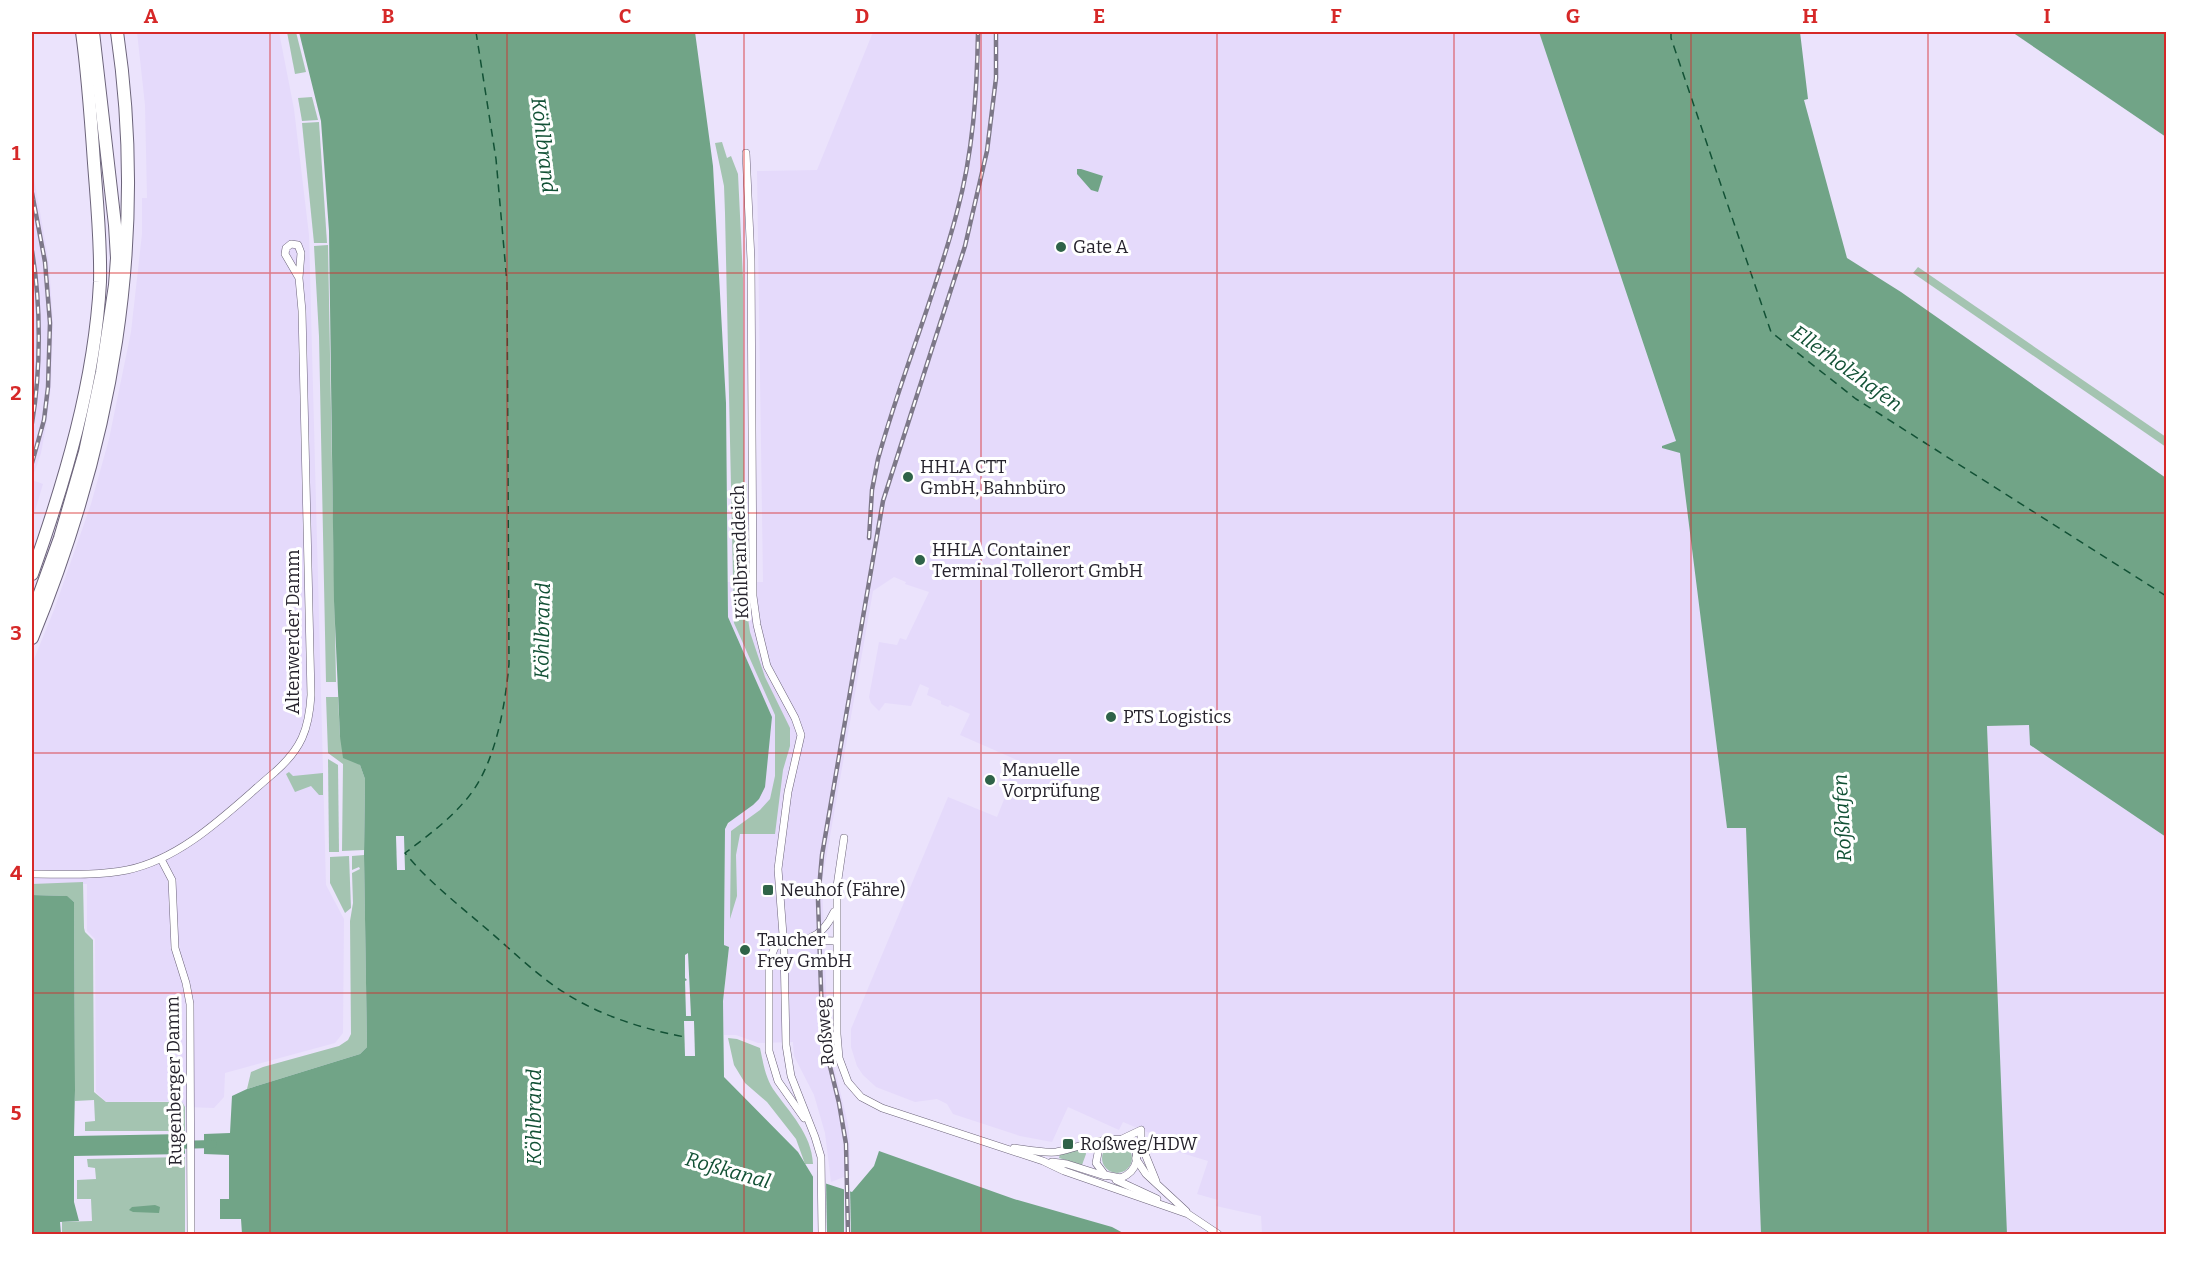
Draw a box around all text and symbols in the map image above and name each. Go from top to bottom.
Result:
text: A [144,4,159,28]
text: B [382,4,395,28]
text: C [619,4,631,28]
text: D [855,4,869,28]
text: E [1093,4,1105,28]
text: F [1330,4,1342,28]
text: G [1566,4,1580,28]
text: H [1802,4,1818,28]
text: I [2043,4,2051,28]
water label: Köhlbrand [526,96,562,195]
text: 1 [12,141,21,165]
place label: Gate A [1073,236,1129,258]
marker: Gate A [1054,240,1068,254]
water label: Ellerholzhafen [1786,320,1907,417]
text: 2 [10,381,22,405]
place label: HHLA CTT GmbH, Bahnbüro [920,456,1066,499]
marker: HHLA CTT GmbH, Bahnbüro [901,470,915,484]
street label: Köhlbranddeich [727,484,753,620]
place label: HHLA Container Terminal Tollerort GmbH [932,539,1143,582]
street label: Altenwerder Damm [282,549,304,715]
marker: HHLA Container Terminal Tollerort GmbH [913,553,927,567]
water label: Köhlbrand [529,582,555,679]
text: 3 [10,621,22,645]
place label: PTS Logistics [1123,706,1231,728]
marker: PTS Logistics [1104,710,1118,724]
place label: Manuelle Vorprüfung [1002,759,1100,802]
marker: Manuelle Vorprüfung [983,773,997,787]
water label: Roßhafen [1828,773,1857,862]
text: 4 [10,861,22,885]
place label: Neuhof (Fähre) [780,879,905,901]
marker: Neuhof (Fähre) [761,883,775,897]
place label: Taucher Frey GmbH [757,929,852,972]
marker: Taucher Frey GmbH [738,943,752,957]
street label: Rugenberger Damm [162,996,186,1166]
street label: Roßweg [811,998,839,1066]
water label: Köhlbrand [522,1068,546,1165]
text: 5 [11,1101,22,1125]
place label: Roßweg/HDW [1080,1133,1198,1155]
marker: Roßweg/HDW [1061,1137,1075,1151]
water label: Roßkanal [683,1146,773,1194]

